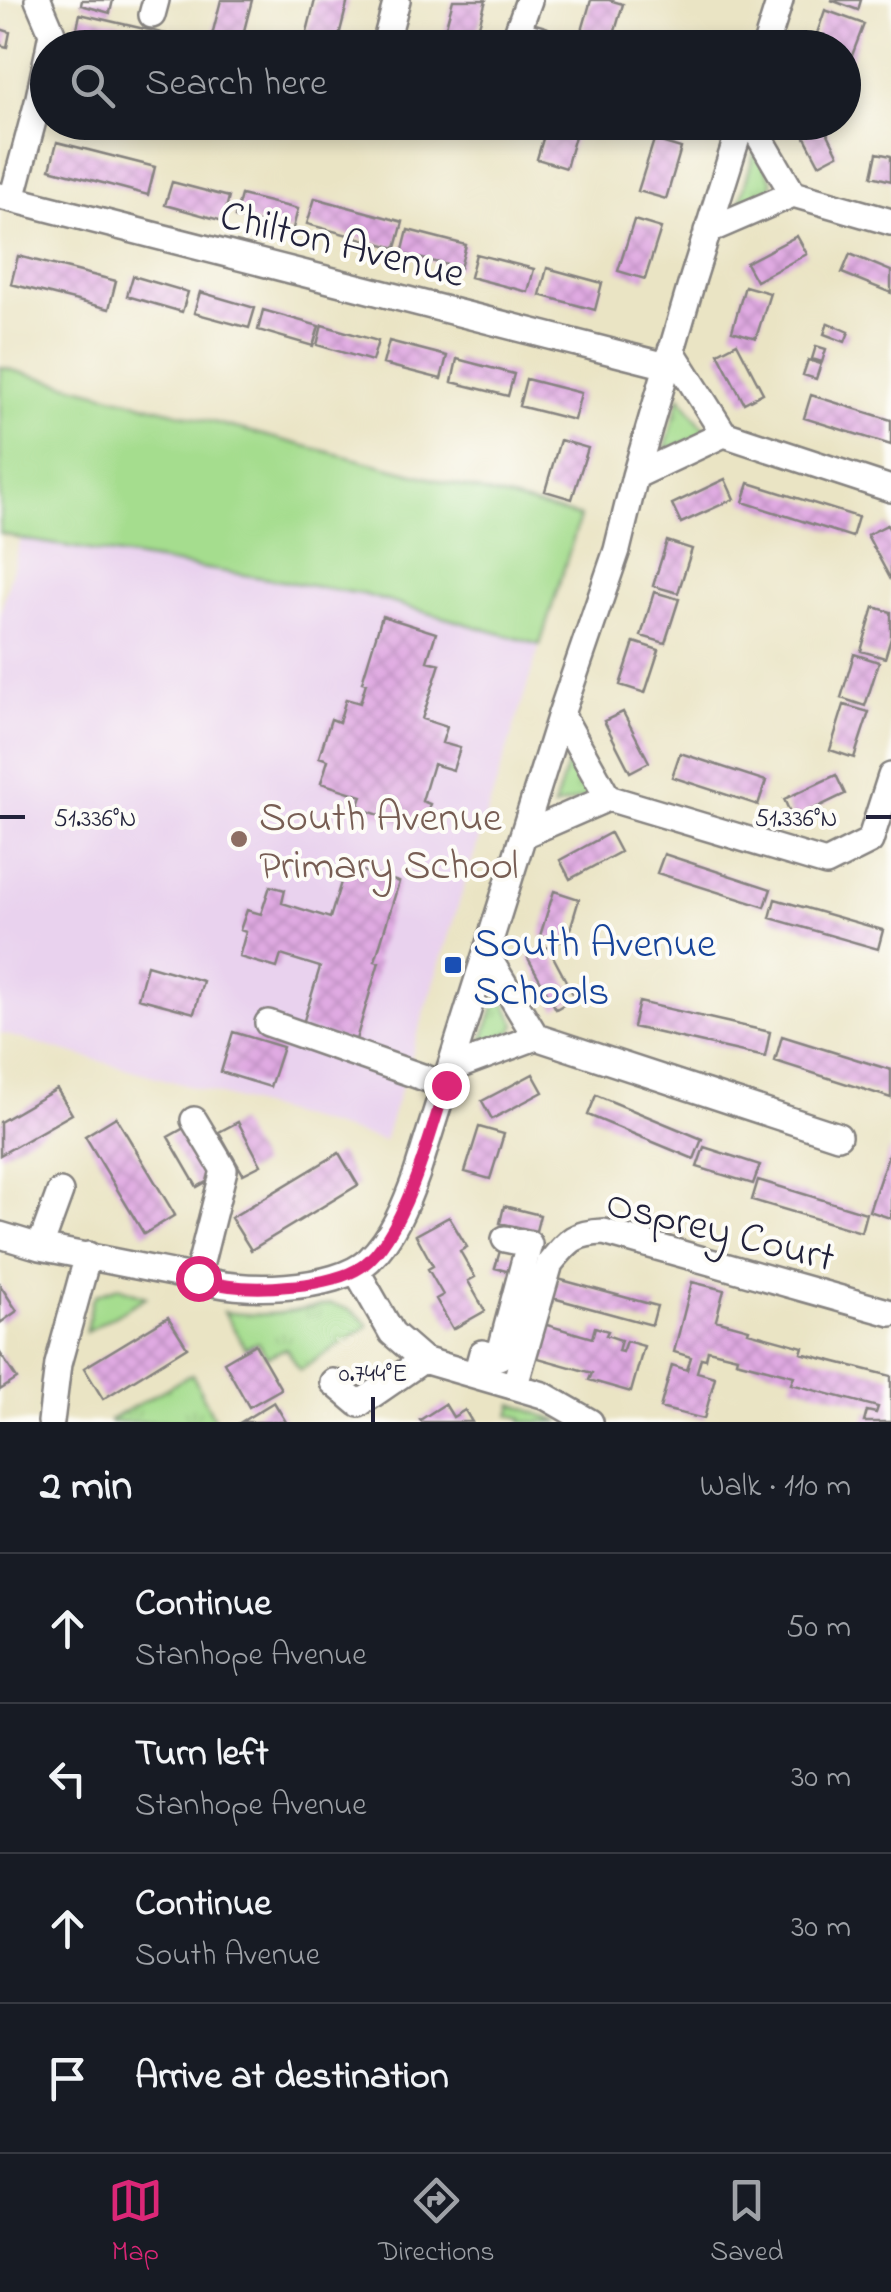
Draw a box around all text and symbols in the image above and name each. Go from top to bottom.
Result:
search box [30,30,861,140]
text: Search here [145,57,327,113]
icon: search [65,58,120,113]
street label: Chilton Avenue [213,186,471,306]
place label: South Avenue Primary School [259,789,519,898]
text: 51.336°N [54,802,136,838]
text: 51.336°N [755,802,837,838]
marker: South Avenue Primary School [228,828,250,850]
place label: South Avenue Schools [473,915,716,1024]
marker: South Avenue Schools [442,954,464,976]
route end [424,1063,470,1109]
street label: Osprey Court [599,1175,841,1290]
route start [176,1256,222,1302]
text: 0.744°E [339,1357,407,1393]
text: 2 min [40,1457,132,1518]
text: Walk · 110 m [700,1464,851,1511]
text: Continue [135,1577,271,1633]
icon: ahead [40,1601,95,1656]
text: 50 m [786,1605,851,1652]
text: Stanhope Avenue [135,1633,367,1680]
text: Turn left [135,1727,268,1783]
icon: left [40,1751,95,1806]
text: 30 m [791,1755,851,1802]
text: Stanhope Avenue [135,1783,367,1830]
text: Continue [135,1877,271,1933]
icon: ahead [40,1901,95,1956]
text: 30 m [791,1905,851,1952]
text: South Avenue [135,1933,320,1980]
text: Arrive at destination [135,2050,449,2106]
icon: arrive [40,2051,95,2106]
tab: Map [108,2173,163,2274]
tab: Directions [378,2173,495,2274]
tab: Saved [710,2173,783,2274]

